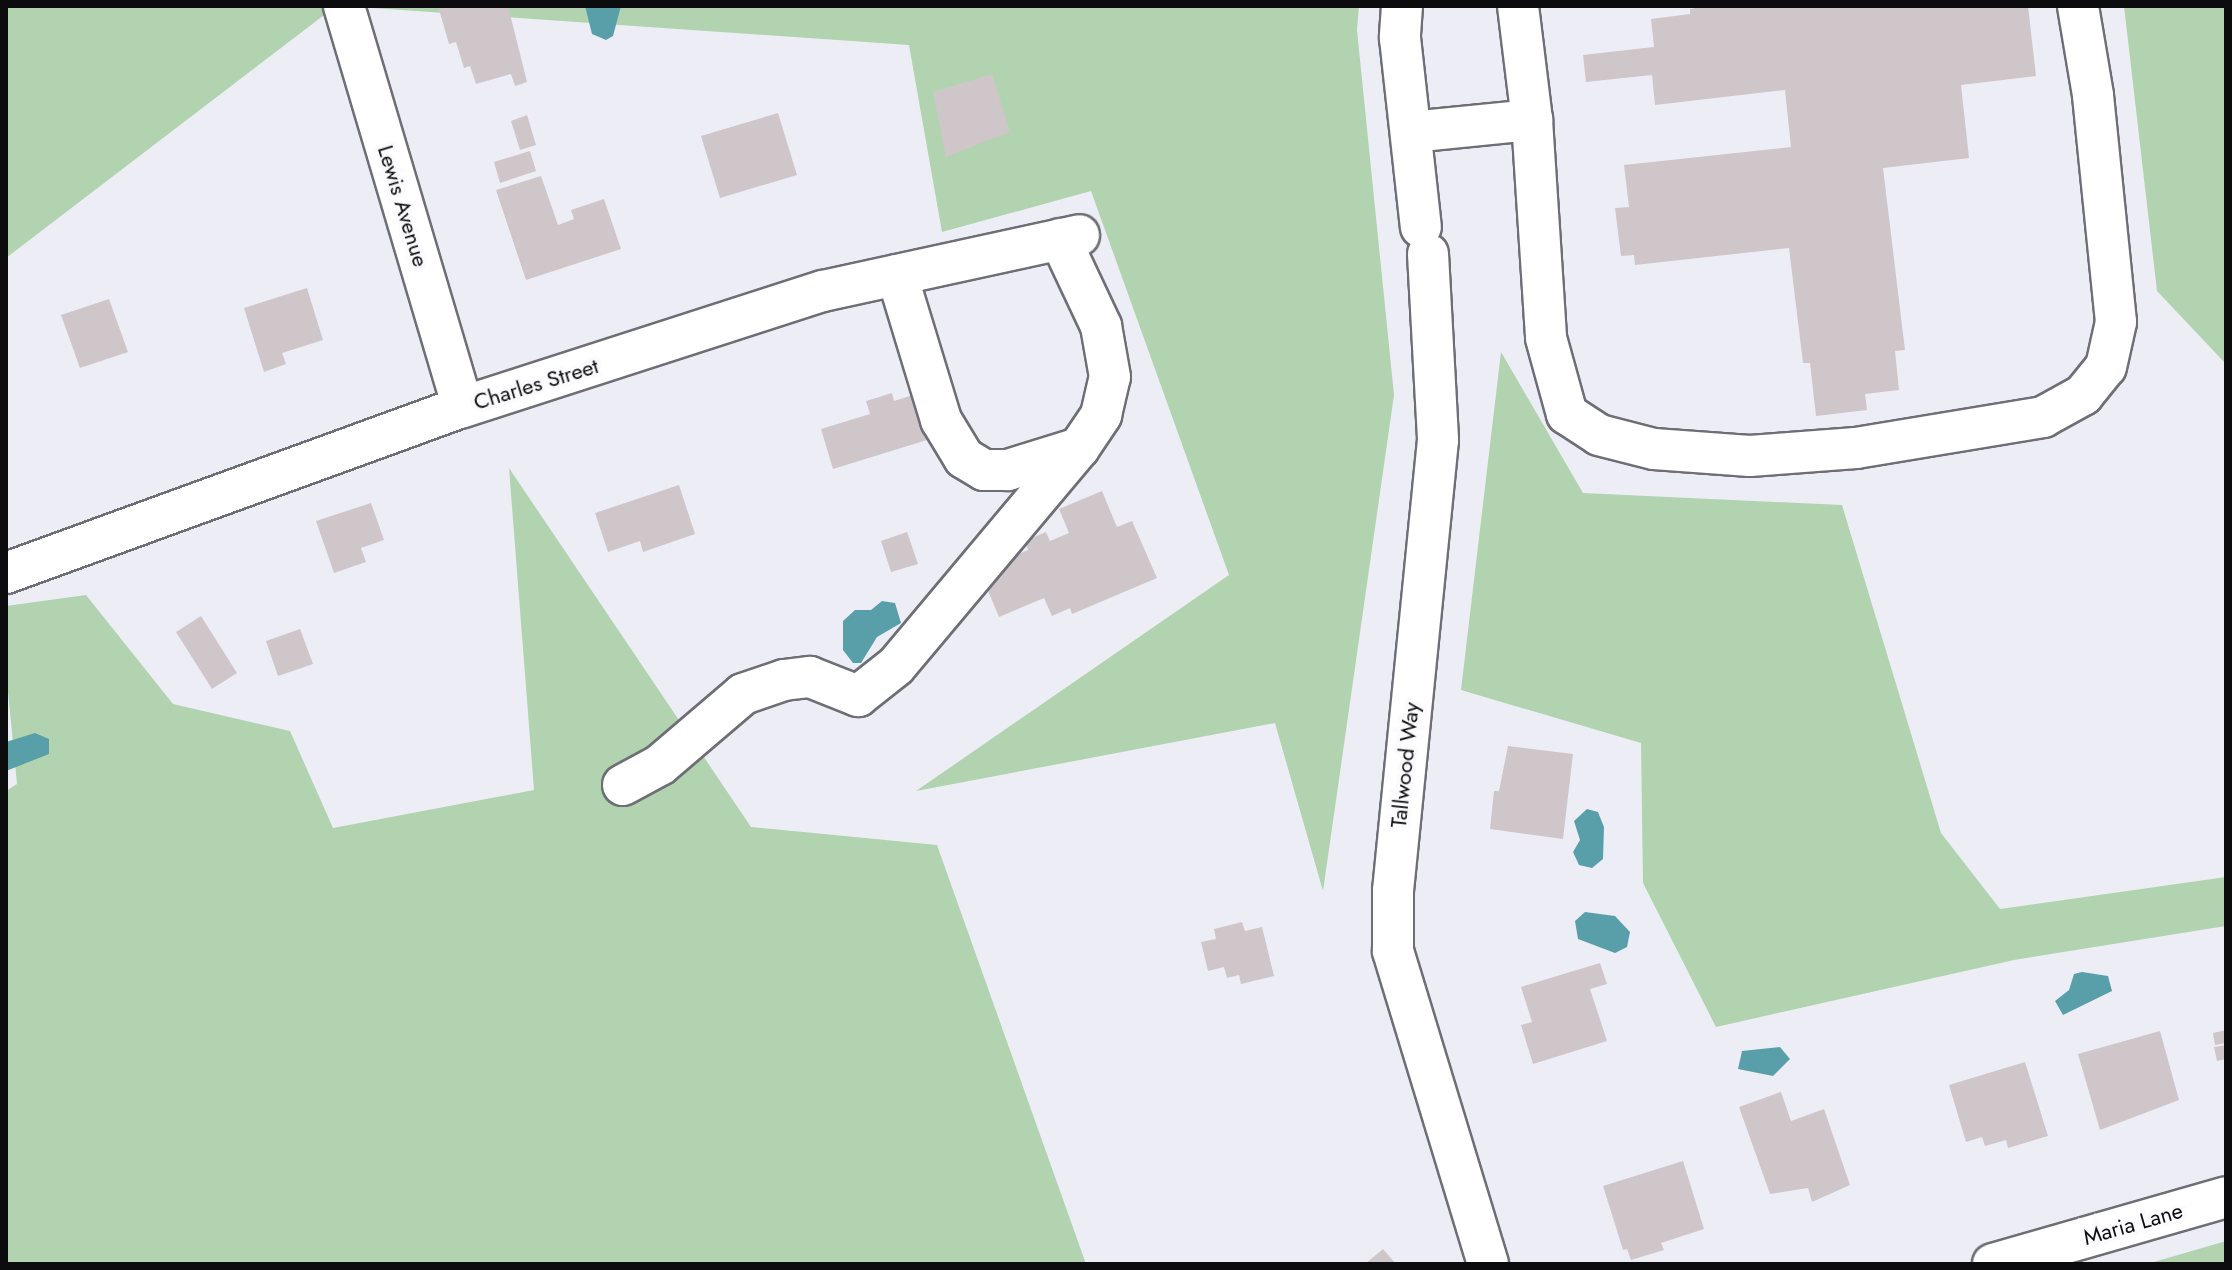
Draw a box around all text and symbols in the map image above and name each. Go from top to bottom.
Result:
street label: Lewis Avenue [372,142,434,270]
street label: Charles Street [470,353,602,415]
street label: Tallwood Way [1385,701,1425,829]
street label: Maria Lane [2080,1197,2186,1251]

